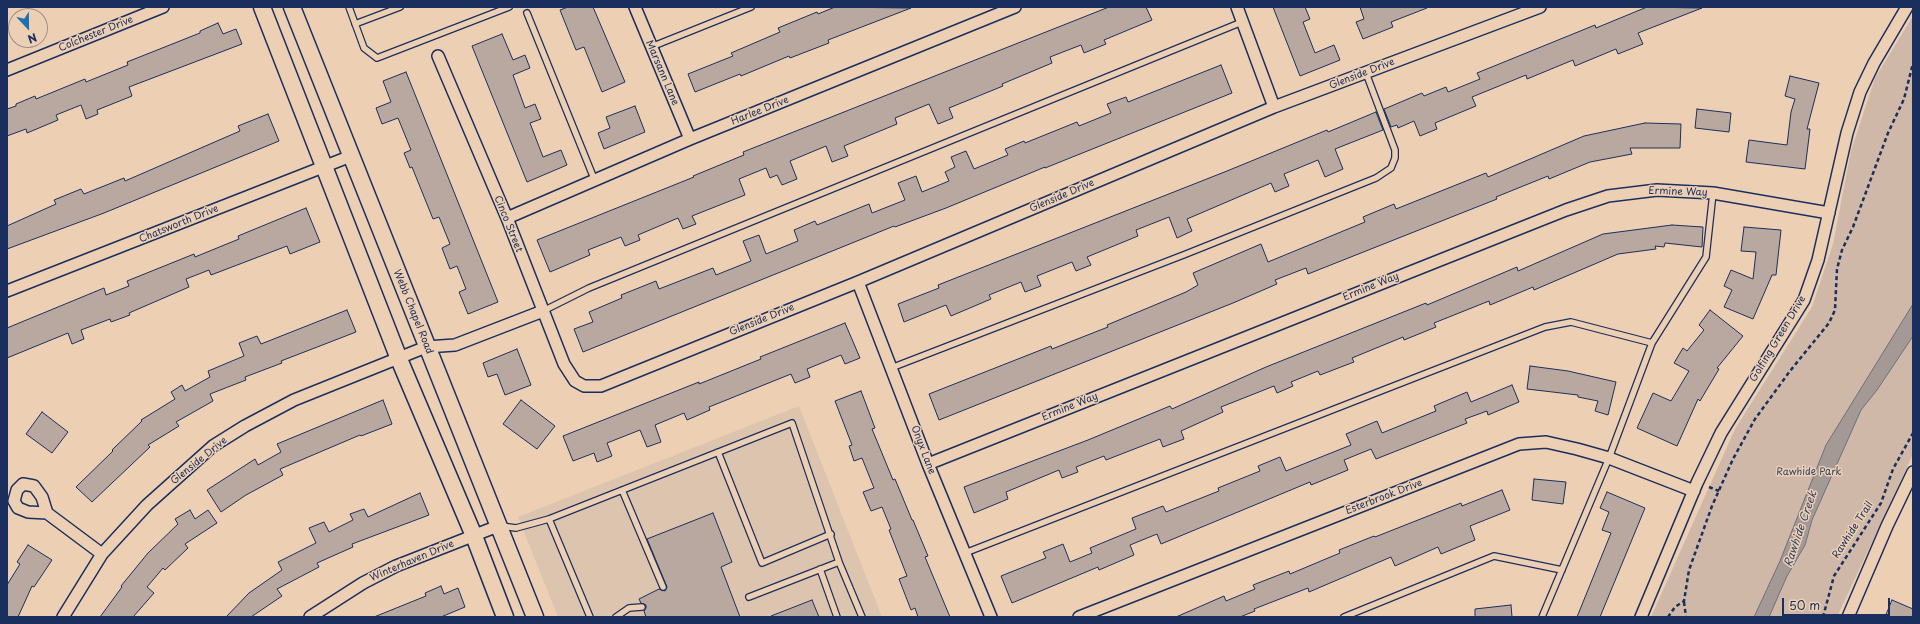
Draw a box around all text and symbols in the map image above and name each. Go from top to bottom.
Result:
north arrow [8,8,48,48]
street label: Colchester Drive [57,14,135,54]
text: N [25,29,40,48]
street label: Marsann Lane [643,38,681,108]
street label: Glenside Drive [1328,56,1396,92]
street label: Harlee Drive [729,94,791,128]
street label: Glenside Drive [1028,177,1096,215]
street label: Ermine Way [1648,185,1708,199]
street label: Cinco Street [491,194,525,254]
street label: Chatsworth Drive [138,203,220,245]
street label: Webb Chapel Road [391,268,435,356]
street label: Ermine Way [1341,270,1401,304]
street label: Golfing Green Drive [1748,294,1808,384]
street label: Glenside Drive [728,302,796,338]
street label: Ermine Way [1040,390,1100,424]
street label: Onyx Lane [908,424,938,476]
street label: Glenside Drive [168,435,230,487]
park label: Rawhide Park [1776,466,1842,478]
street label: Esterbrook Drive [1344,477,1424,517]
water label: Rawhide Creek [1782,489,1820,569]
street label: Rawhide Trail [1830,499,1876,561]
street label: Winterhaven Drive [368,538,456,584]
scale bar [1784,590,1892,616]
text: 50 m [1789,596,1820,614]

